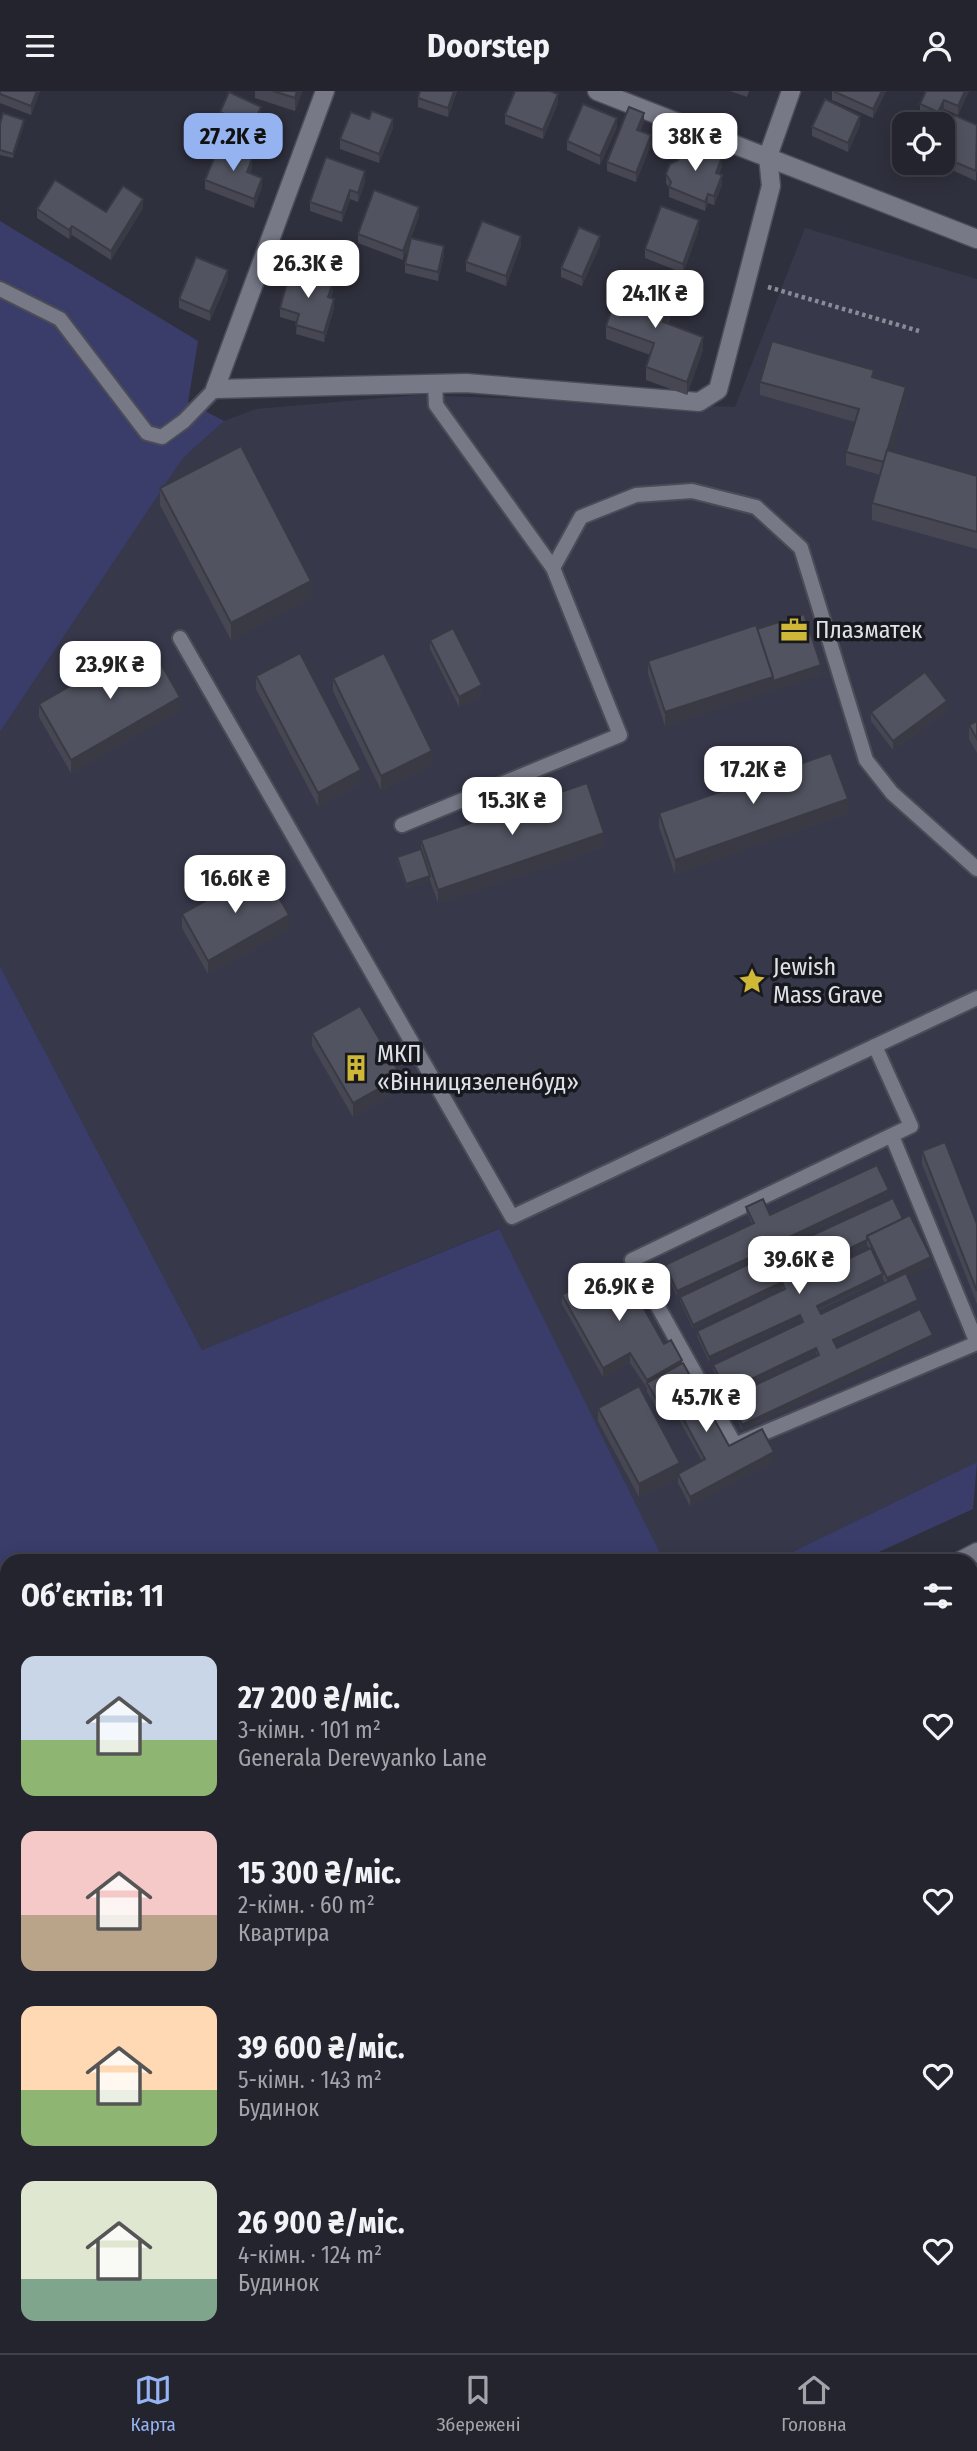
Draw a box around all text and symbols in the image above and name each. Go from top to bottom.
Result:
icon: menu [21,27,59,65]
text: Doorstep [427,27,550,65]
icon: person [918,27,956,65]
map controls [892,112,955,175]
button: locate [892,112,955,175]
pin: 27.2K ₴ [168,113,298,173]
pin: 38K ₴ [646,113,744,173]
text: 27.2K ₴ [200,122,266,150]
text: 38K ₴ [668,122,722,150]
pin: 26.3K ₴ [243,241,373,300]
text: 26.3K ₴ [273,249,343,277]
pin: 24.1K ₴ [590,271,720,330]
text: 24.1K ₴ [622,279,688,307]
office icon: Плазматек [779,615,809,645]
place label: Плазматек [815,616,923,644]
pin: 23.9K ₴ [45,641,175,701]
text: 23.9K ₴ [76,650,144,678]
pin: 17.2K ₴ [688,747,818,806]
text: 17.2K ₴ [720,755,786,783]
pin: 15.3K ₴ [447,777,577,837]
text: 15.3K ₴ [478,786,546,814]
pin: 16.6K ₴ [170,855,300,915]
text: 16.6K ₴ [200,864,270,892]
place label: Jewish Mass Grave [773,953,883,1009]
place icon: Jewish Mass Grave [737,966,767,996]
place label: МКП «Вінницязеленбуд» [377,1040,579,1096]
building icon: МКП «Вінницязеленбуд» [341,1053,371,1083]
pin: 39.6K ₴ [734,1237,864,1296]
text: 39.6K ₴ [764,1245,834,1273]
pin: 26.9K ₴ [554,1263,684,1323]
text: 26.9K ₴ [584,1272,654,1300]
pin: 45.7K ₴ [641,1375,771,1434]
text: 45.7K ₴ [672,1383,740,1411]
icon: filters [919,1577,957,1615]
text: Об’єктів: 11 [21,1578,164,1614]
text: 27 200 ₴/міс. [238,1680,400,1716]
icon: home [77,1684,161,1768]
icon: heart [919,1707,957,1745]
text: 3-кімн. · 101 m² [238,1716,381,1744]
text: Generala Derevyanko Lane [238,1744,487,1772]
text: 15 300 ₴/міс. [238,1855,401,1891]
icon: home [77,1859,161,1943]
icon: heart [919,1882,957,1920]
text: 2-кімн. · 60 m² [238,1891,375,1919]
text: Квартира [238,1919,330,1947]
text: 39 600 ₴/міс. [238,2030,405,2066]
icon: home [77,2034,161,2118]
icon: heart [919,2057,957,2095]
text: 5-кімн. · 143 m² [238,2066,382,2094]
text: Будинок [238,2094,319,2122]
text: 26 900 ₴/міс. [238,2205,405,2241]
icon: home [77,2209,161,2293]
icon: heart [919,2232,957,2270]
text: 4-кімн. · 124 m² [238,2241,382,2269]
text: Будинок [238,2269,319,2297]
tab: Карта [130,2371,176,2436]
tab: Збережені [437,2371,520,2436]
tab: Головна [781,2371,847,2436]

